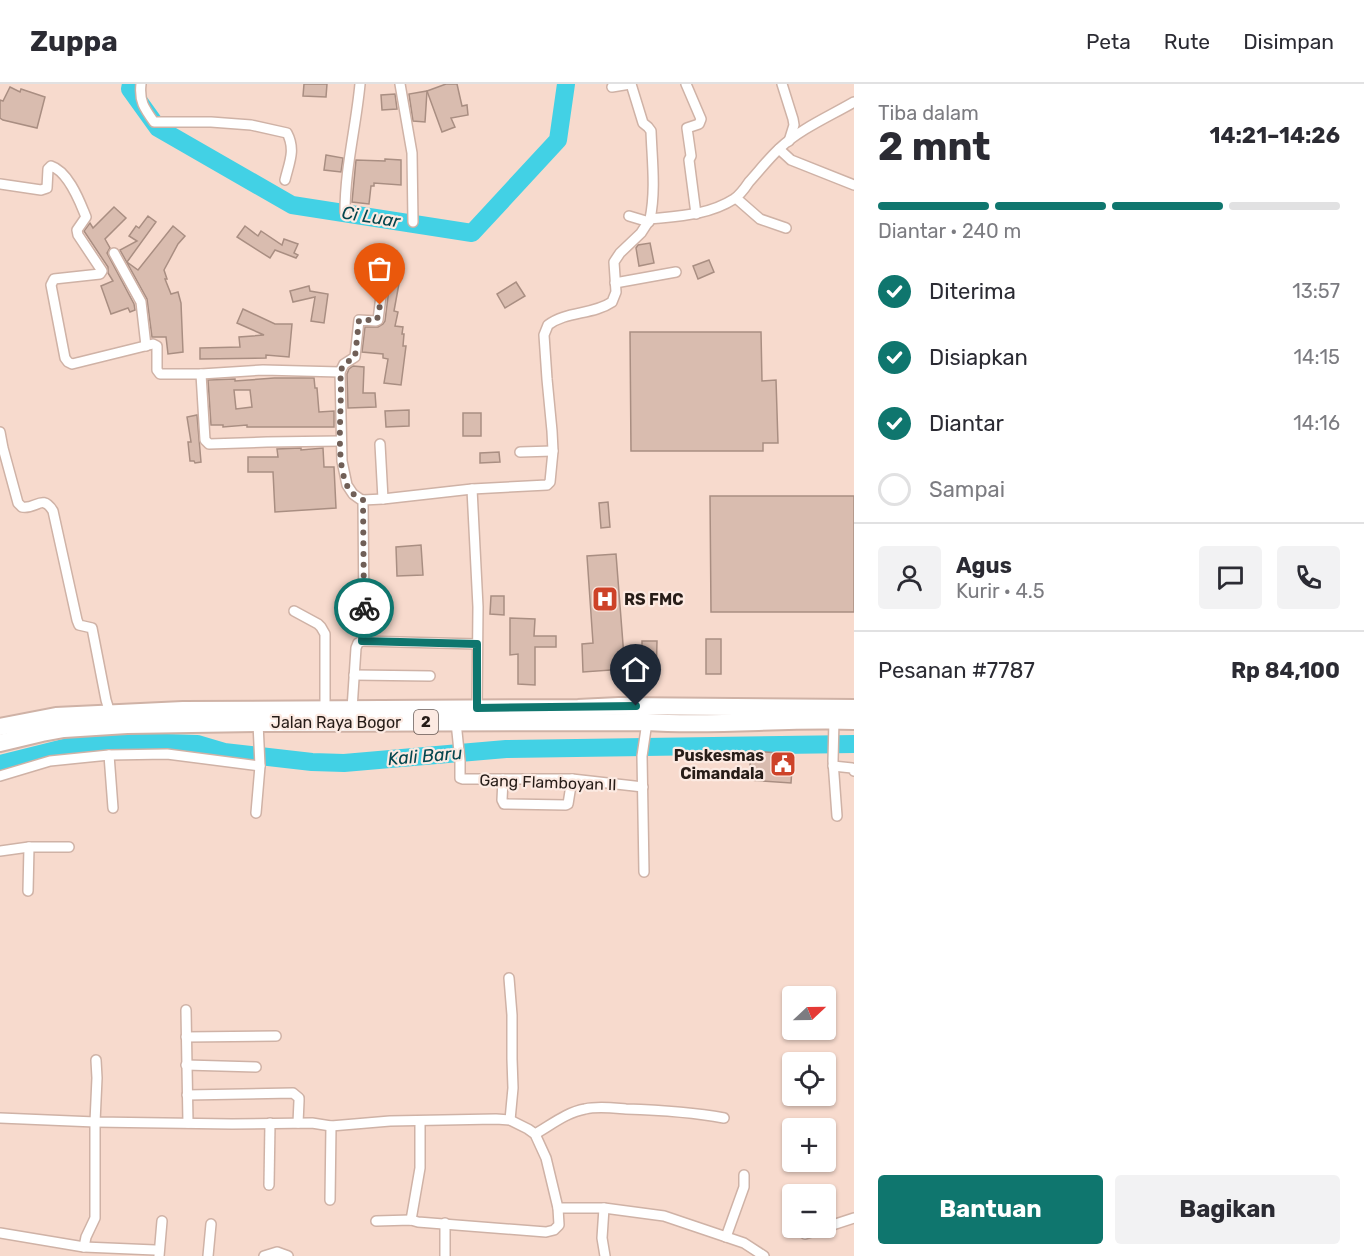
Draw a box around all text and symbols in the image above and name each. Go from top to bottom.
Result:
text: Zuppa [30,25,118,58]
text: Peta [1086,29,1131,54]
text: Rute [1164,29,1210,54]
text: Disimpan [1243,29,1334,54]
text: Tiba dalam [878,101,979,125]
text: 14:21–14:26 [1209,122,1340,149]
text: 2 mnt [878,124,990,170]
water label: Ci Luar [340,202,403,233]
text: Diantar · 240 m [878,219,1021,243]
pin [354,243,405,305]
icon: bag [363,252,396,285]
icon: check [878,275,911,308]
text: Diterima [929,278,1016,305]
text: 13:57 [1292,279,1340,303]
icon: check [878,341,911,374]
text: Disiapkan [929,344,1028,371]
text: 14:15 [1293,345,1340,369]
icon: check [878,407,911,440]
text: Diantar [929,410,1004,437]
text: 14:16 [1293,411,1340,435]
text: Sampai [929,476,1005,503]
button: person [878,546,941,609]
button: chat [1199,546,1262,609]
button: phone [1277,546,1340,609]
text: Agus [956,552,1012,579]
courier [334,578,394,638]
text: Kurir · 4.5 [956,579,1045,603]
hospital icon: RS FMC [590,584,620,614]
place label: RS FMC [624,590,683,609]
icon: bike [348,592,381,625]
pin [610,644,661,706]
icon: home [619,653,652,686]
text: Pesanan #7787 [878,657,1035,684]
text: Rp 84,100 [1231,657,1340,684]
road number: 2 [414,710,438,734]
street label: Jalan Raya Bogor [271,713,401,732]
water label: Kali Baru [387,742,463,770]
place label: Puskesmas Cimandala [674,746,764,783]
public building icon: Puskesmas Cimandala [768,749,798,779]
street label: Gang Flamboyan II [479,771,617,794]
north arrow [782,986,836,1040]
map controls [782,986,836,1238]
button: locate [782,1052,836,1106]
button: + [782,1118,836,1172]
button: Bantuan [878,1175,1103,1244]
button: Bagikan [1115,1175,1340,1244]
button: − [782,1184,836,1238]

